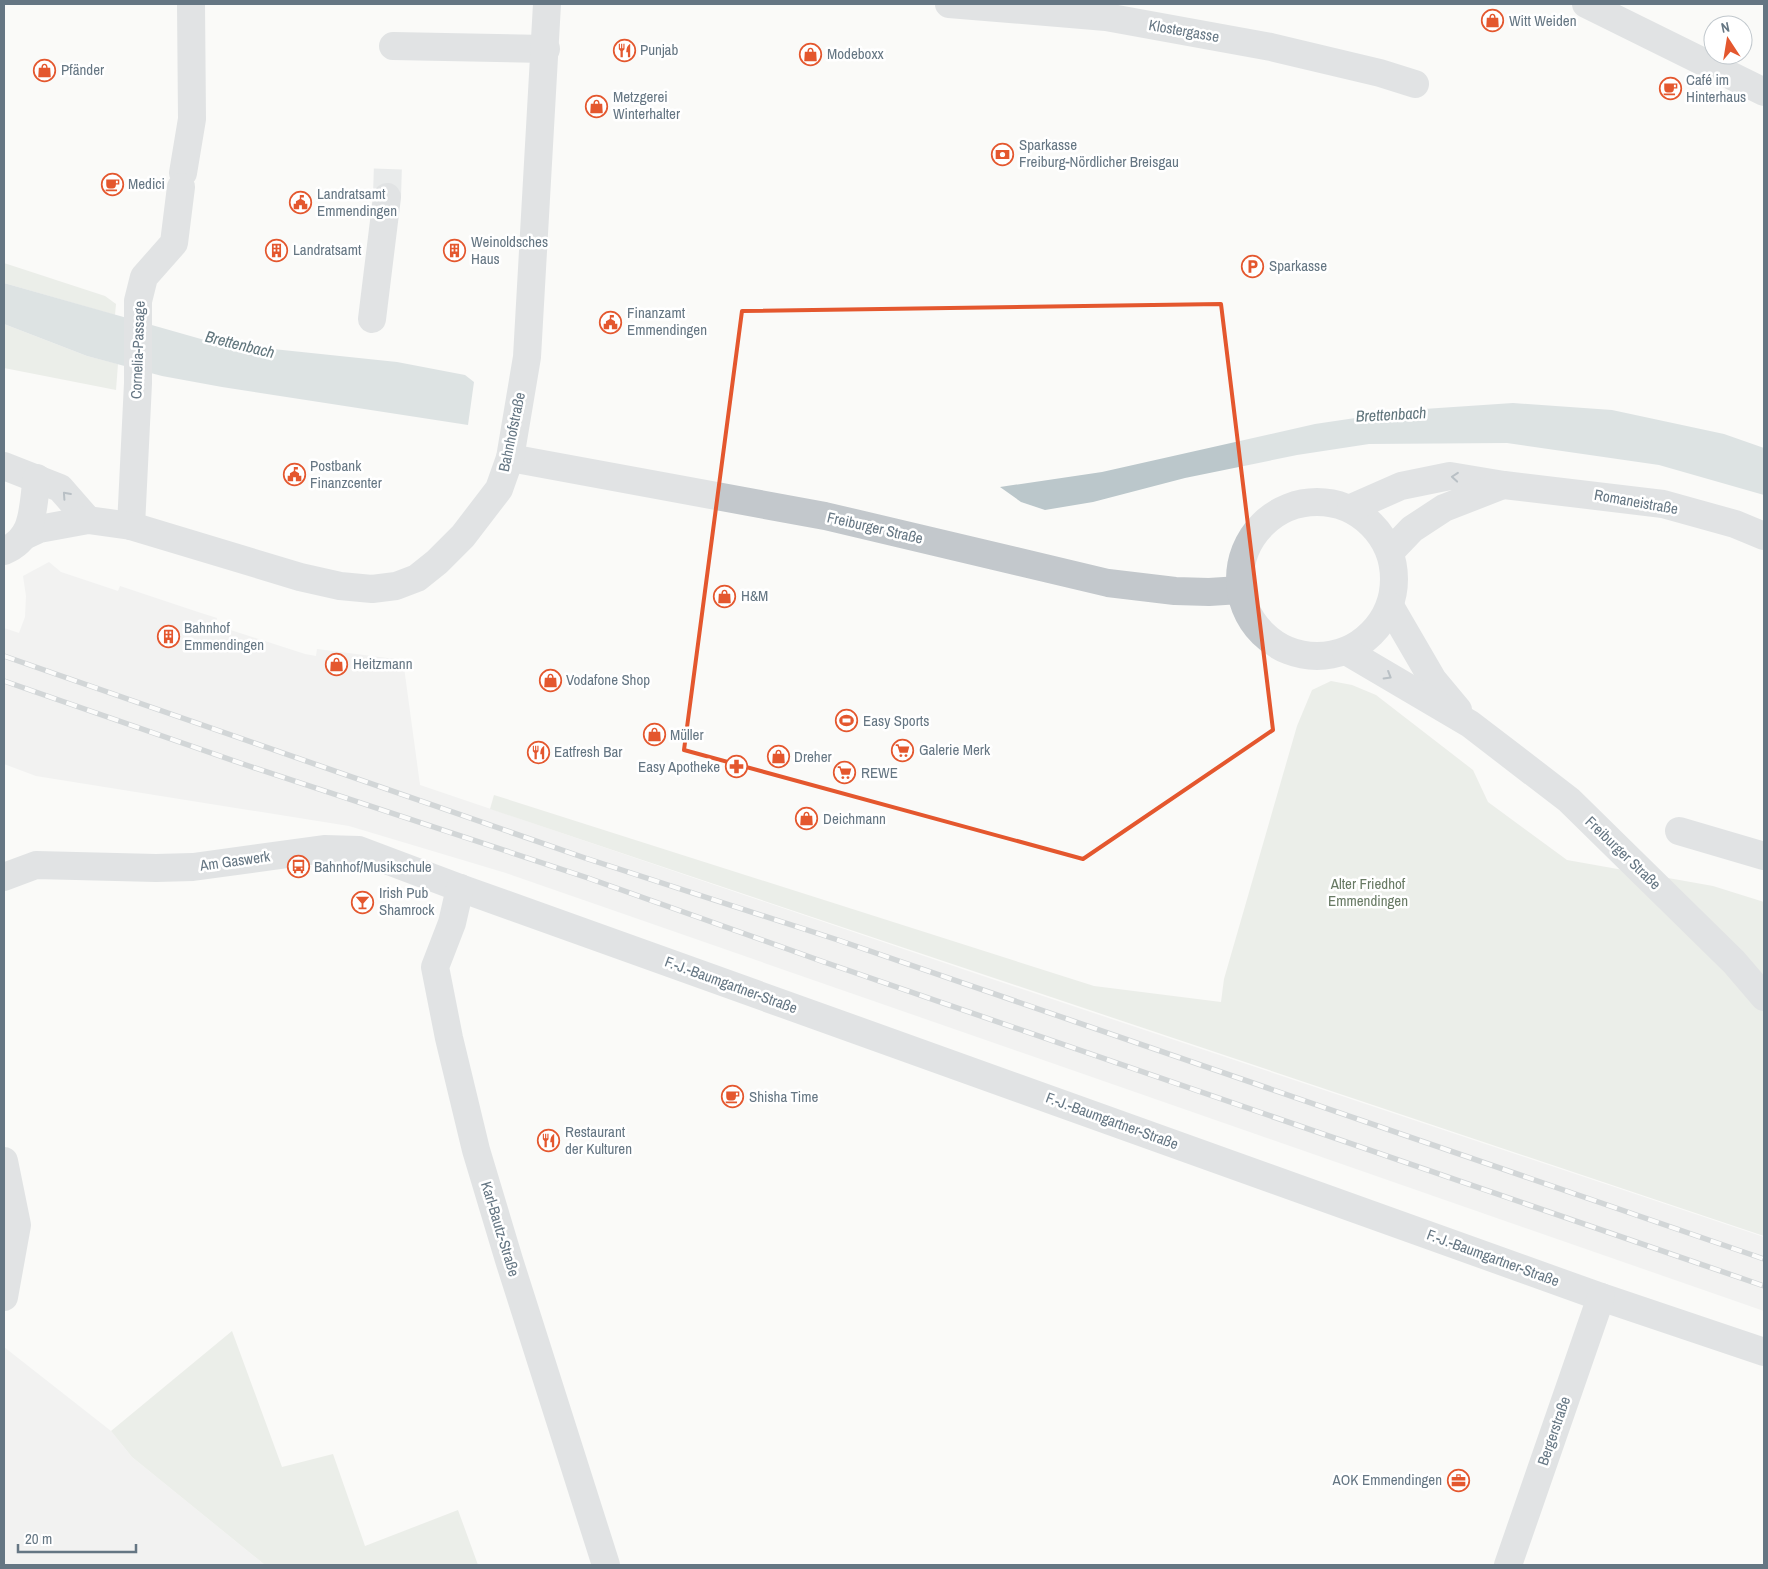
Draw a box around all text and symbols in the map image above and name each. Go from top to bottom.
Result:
shop icon: Witt Weiden [1481,9,1505,33]
place label: Witt Weiden [1509,10,1576,31]
street label: Klostergasse [1147,14,1221,47]
north arrow [1703,15,1753,65]
text: N [1719,18,1731,37]
restaurant icon: Punjab [612,38,636,62]
place label: Punjab [640,39,678,60]
shop icon: Modeboxx [799,42,823,66]
place label: Modeboxx [827,43,885,64]
shop icon: Pfänder [33,58,57,82]
place label: Pfänder [61,59,104,80]
place label: Café im Hinterhaus [1686,69,1746,107]
cafe icon: Café im Hinterhaus [1658,77,1682,101]
place label: Metzgerei Winterhalter [613,86,680,124]
shop icon: Metzgerei Winterhalter [585,94,609,118]
place label: Sparkasse Freiburg-Nördlicher Breisgau [1019,134,1179,172]
bank icon: Sparkasse Freiburg-Nördlicher Breisgau [991,142,1015,166]
cafe icon: Medici [100,172,124,196]
place label: Medici [128,173,165,194]
place label: Landratsamt Emmendingen [317,183,397,221]
public building icon: Landratsamt Emmendingen [289,191,313,215]
place label: Weinoldsches Haus [471,231,548,269]
building icon: Landratsamt [265,238,289,262]
place label: Landratsamt [293,239,362,260]
building icon: Weinoldsches Haus [443,239,467,263]
parking icon: Sparkasse [1241,254,1265,278]
place label: Sparkasse [1269,255,1327,276]
street label: Cornelia-Passage [125,300,150,400]
place label: Finanzamt Emmendingen [627,302,707,340]
public building icon: Finanzamt Emmendingen [599,310,623,334]
water label: Brettenbach [203,325,277,363]
street label: Bahnhofstraße [493,390,530,474]
water label: Brettenbach [1355,401,1427,427]
place label: Postbank Finanzcenter [310,455,382,493]
public building icon: Postbank Finanzcenter [282,463,306,487]
one-way arrow [1451,472,1459,483]
street label: Romaneistraße [1593,484,1680,519]
one-way arrow [63,491,72,500]
street label: Freiburger Straße [825,506,925,549]
shop icon: H&M [713,584,737,608]
place label: H&M [741,585,768,606]
place label: Bahnhof Emmendingen [184,617,264,655]
building icon: Bahnhof Emmendingen [156,625,180,649]
shop icon: Heitzmann [325,652,349,676]
place label: Heitzmann [353,653,412,674]
shop icon: Vodafone Shop [538,668,562,692]
place label: Vodafone Shop [566,669,650,690]
one-way arrow [1382,669,1391,679]
sports icon: Easy Sports [835,709,859,733]
place label: Easy Sports [863,710,929,731]
shop icon: Müller [642,723,666,747]
place label: Müller [670,724,703,745]
supermarket icon: Galerie Merk [891,738,915,762]
place label: Galerie Merk [919,739,991,760]
restaurant icon: Eatfresh Bar [526,740,550,764]
place label: Eatfresh Bar [554,741,622,762]
shop icon: Dreher [766,745,790,769]
place label: Dreher [794,746,832,767]
pharmacy icon: Easy Apotheke [724,755,748,779]
place label: Easy Apotheke [638,756,720,777]
supermarket icon: REWE [833,761,857,785]
place label: REWE [861,762,898,783]
shop icon: Deichmann [795,807,819,831]
place label: Deichmann [823,808,886,829]
street label: Freiburger Straße [1581,811,1666,894]
street label: Am Gaswerk [198,845,272,876]
bus stop icon: Bahnhof/Musikschule [286,855,310,879]
place label: Bahnhof/Musikschule [314,856,432,877]
park label: Alter Friedhof Emmendingen [1328,873,1408,911]
place label: Irish Pub Shamrock [379,882,435,920]
bar icon: Irish Pub Shamrock [351,890,375,914]
street label: F.-J.-Baumgartner-Straße [662,951,800,1018]
cafe icon: Shisha Time [721,1085,745,1109]
place label: Shisha Time [749,1086,818,1107]
street label: F.-J.-Baumgartner-Straße [1043,1087,1181,1154]
place label: Restaurant der Kulturen [565,1121,632,1159]
restaurant icon: Restaurant der Kulturen [537,1129,561,1153]
street label: Karl-Bautz-Straße [476,1179,525,1279]
street label: F.-J.-Baumgartner-Straße [1424,1224,1562,1291]
street label: Bergerstraße [1532,1393,1575,1468]
office icon: AOK Emmendingen [1446,1468,1470,1492]
place label: AOK Emmendingen [1332,1469,1442,1490]
scale bar [18,1522,135,1554]
text: 20 m [25,1528,52,1549]

